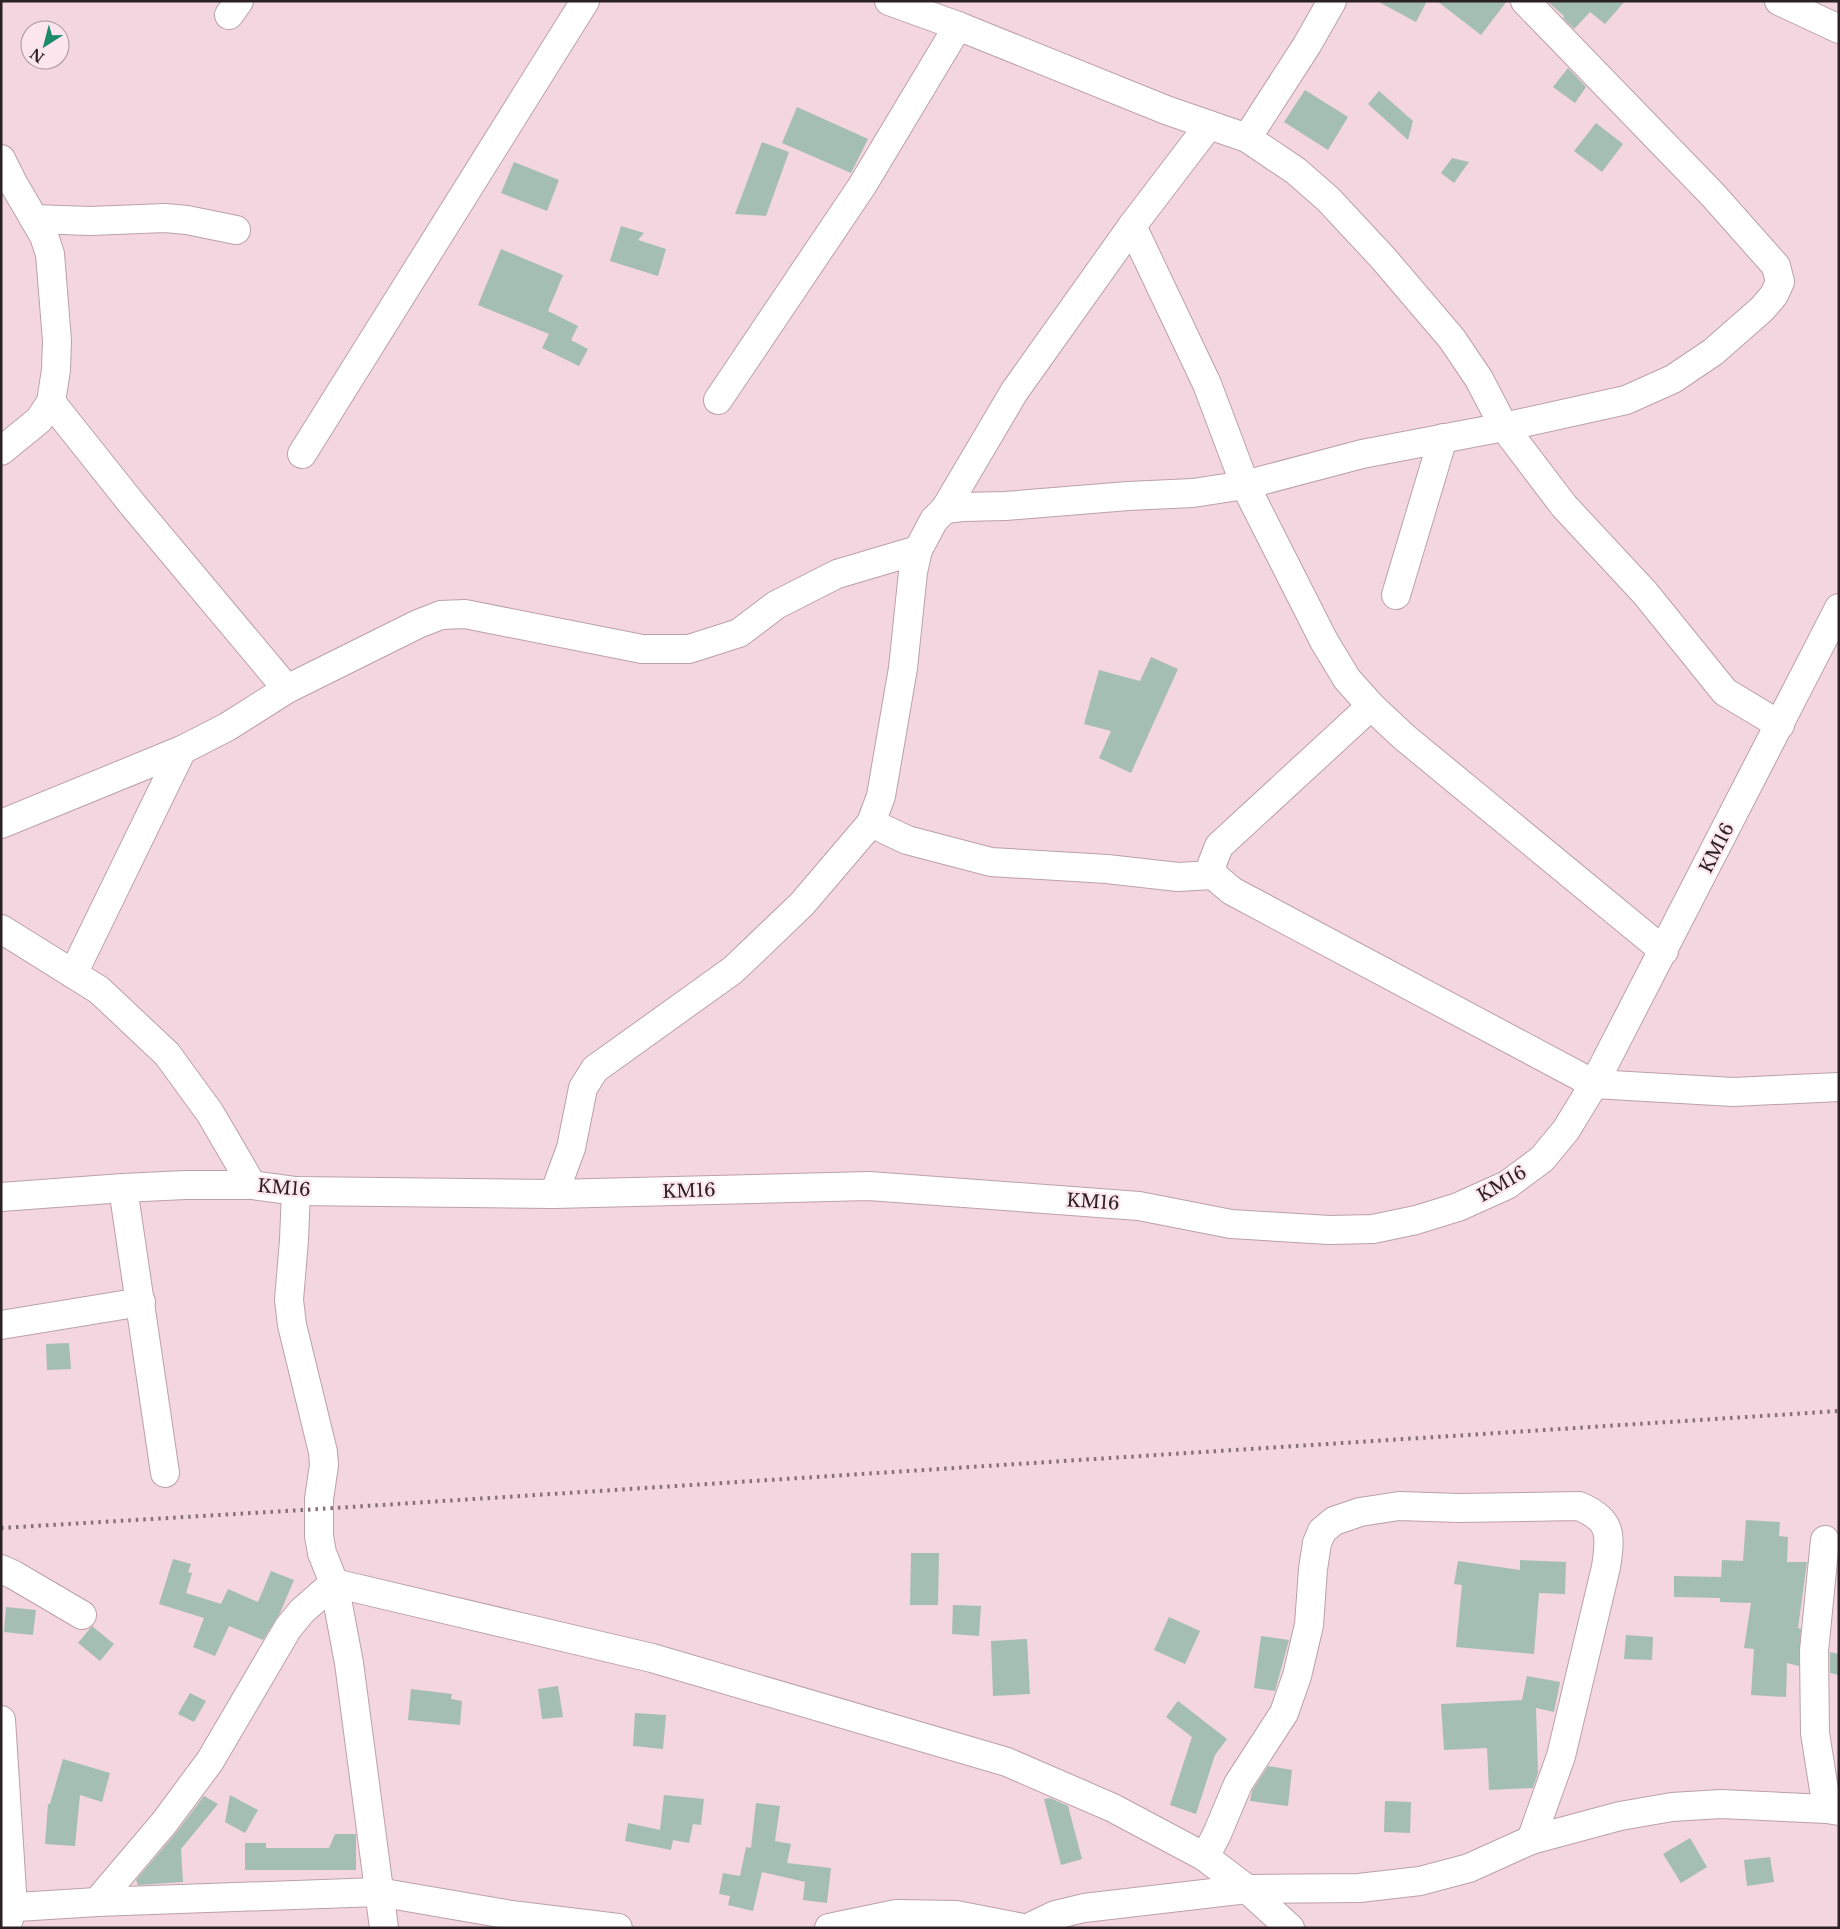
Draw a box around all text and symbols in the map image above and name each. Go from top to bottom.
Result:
north arrow [20,20,70,70]
text: N [27,44,48,67]
street label: KM16 [1695,819,1739,877]
street label: KM16 [1473,1161,1531,1207]
street label: KM16 [257,1175,311,1201]
street label: KM16 [662,1179,716,1203]
street label: KM16 [1066,1189,1120,1215]

